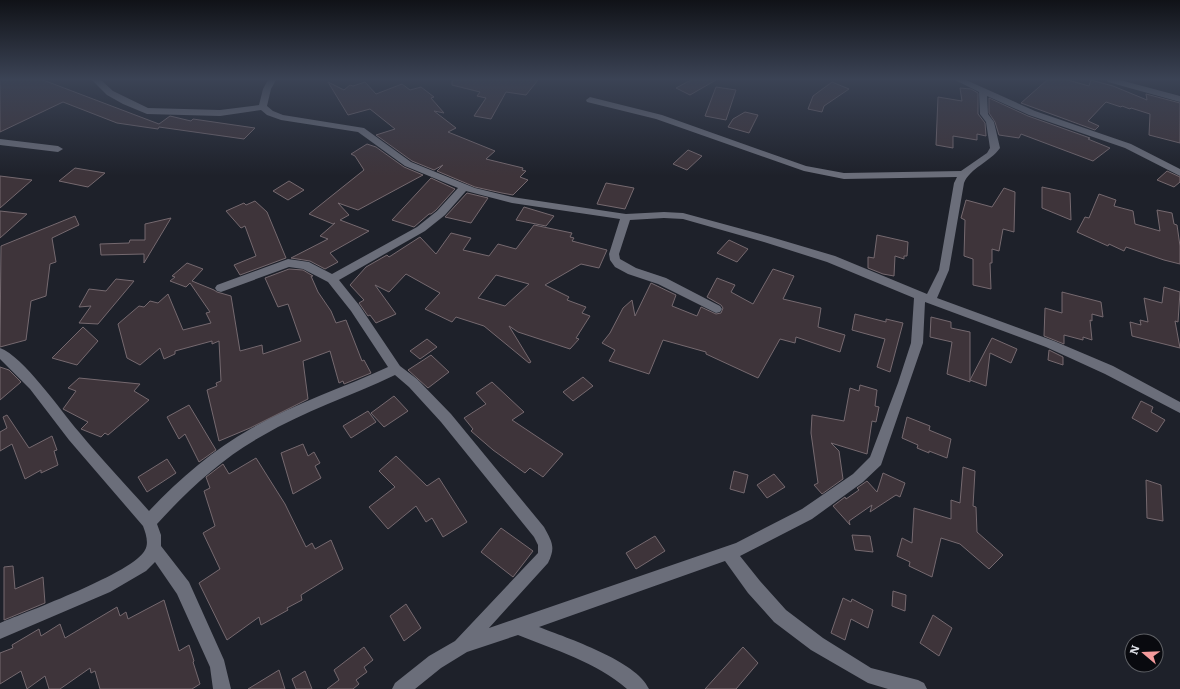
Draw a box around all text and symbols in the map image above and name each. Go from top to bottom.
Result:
north arrow [1124,633,1164,673]
text: N [1125,642,1143,656]

